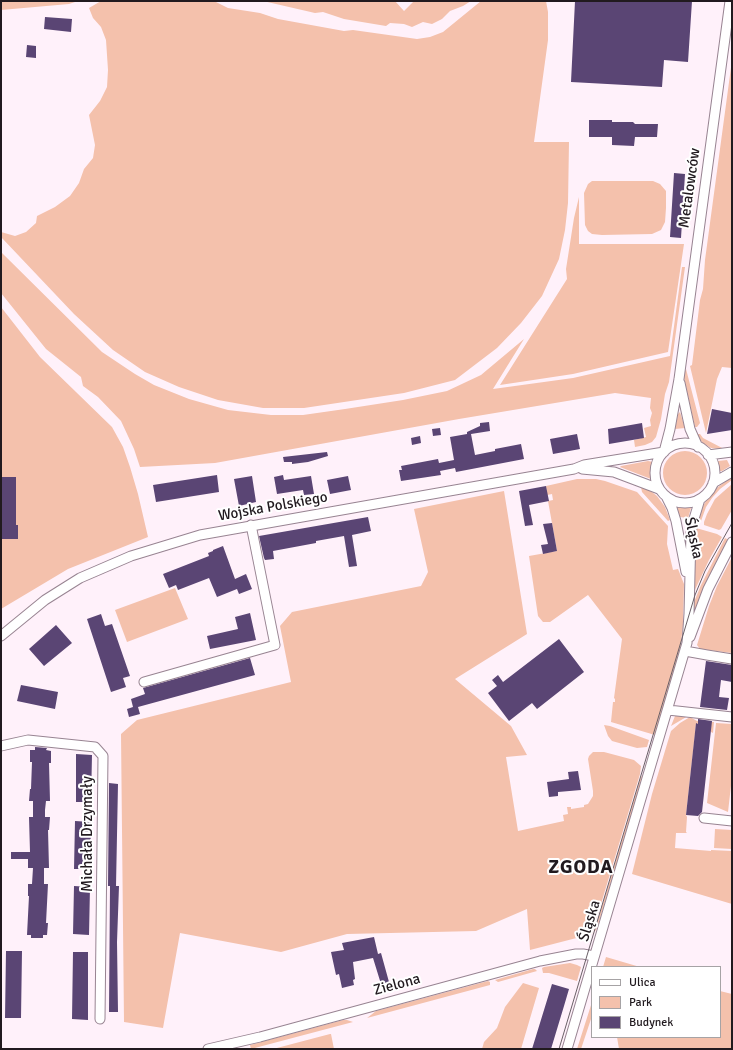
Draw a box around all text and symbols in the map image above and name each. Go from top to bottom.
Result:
street label: Metalowców [675,147,705,229]
street label: Wojska Polskiego [217,489,329,525]
street label: Śląska [680,516,706,560]
street label: Michała Drzymały [79,776,97,892]
district label: ZGODA [548,857,614,879]
street label: Śląska [575,898,605,944]
legend [591,966,721,1038]
street label: Zielona [372,970,422,1000]
text: Ulica [629,975,656,990]
text: Park [629,995,652,1010]
text: Budynek [629,1015,673,1030]

